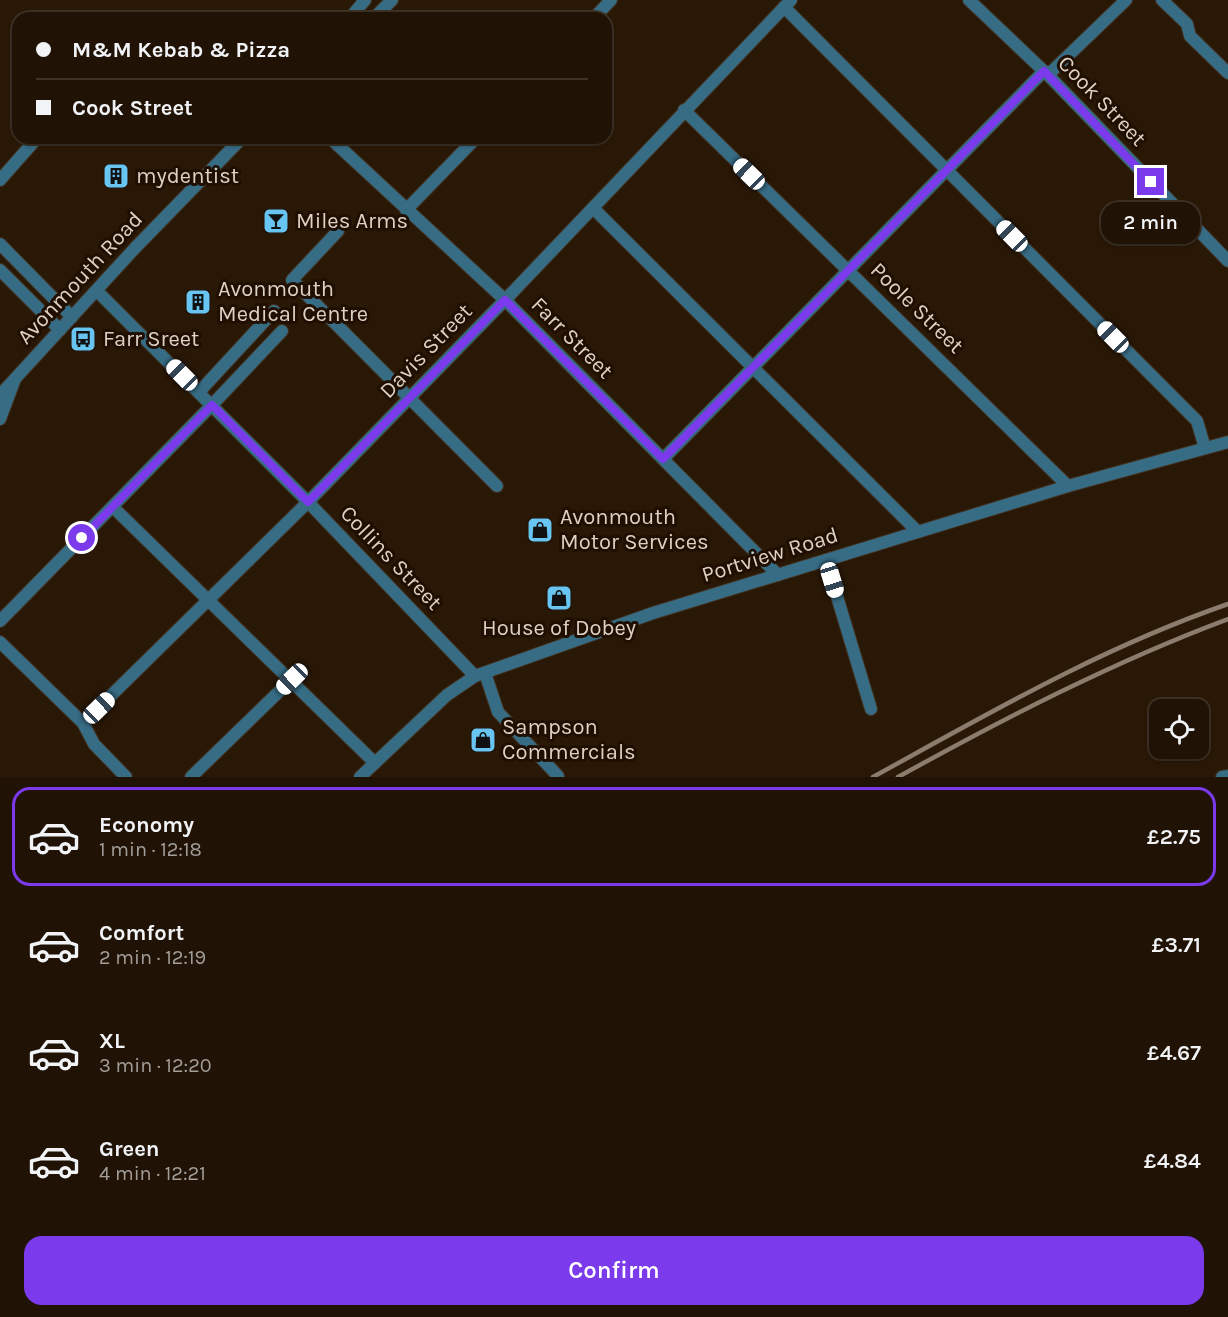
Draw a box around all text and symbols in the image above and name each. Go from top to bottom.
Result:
text: M&M Kebab & Pizza [72,37,290,63]
street label: Cook Street [1053,50,1151,152]
text: Cook Street [72,95,193,121]
car [730,155,768,193]
building icon: mydentist [101,161,131,191]
place label: mydentist [136,163,239,189]
route end [1137,168,1164,195]
callout: 2 min [1102,203,1200,245]
street label: Avonmouth Road [12,206,148,350]
bar icon: Miles Arms [261,206,291,236]
place label: Miles Arms [296,208,408,234]
text: 2 min [1123,211,1178,234]
car [993,217,1031,255]
street label: Poole Street [865,257,969,359]
place label: Avonmouth Medical Centre [218,276,368,327]
building icon: Avonmouth Medical Centre [183,287,213,317]
street label: Farr Street [526,292,618,384]
street label: Davis Street [374,298,478,404]
car [1094,318,1132,356]
bus stop icon: Farr Sreet [68,324,98,354]
place label: Farr Sreet [103,326,199,352]
car [163,356,201,394]
street label: Collins Street [335,500,447,616]
place label: Avonmouth Motor Services [560,504,709,555]
shop icon: Avonmouth Motor Services [525,515,555,545]
street label: Portview Road [699,522,841,588]
route start [68,524,95,551]
car [818,560,846,600]
shop icon: House of Dobey [544,583,574,613]
place label: House of Dobey [482,615,636,641]
car [273,660,311,698]
car [80,689,118,727]
map controls [1149,699,1209,759]
button: locate [1149,699,1209,759]
place label: Sampson Commercials [502,714,636,765]
shop icon: Sampson Commercials [468,725,498,755]
icon: car [27,810,81,864]
text: Economy [99,812,194,838]
text: £2.75 [1147,824,1201,850]
text: 1 min · 12:18 [99,838,202,861]
icon: car [27,918,81,972]
text: Comfort [99,920,184,946]
text: £3.71 [1152,932,1201,958]
text: 2 min · 12:19 [99,946,206,969]
icon: car [27,1026,81,1080]
text: XL [99,1028,125,1054]
text: £4.67 [1147,1040,1201,1066]
text: 3 min · 12:20 [99,1054,212,1077]
icon: car [27,1134,81,1188]
text: Green [99,1136,160,1162]
text: £4.84 [1144,1148,1201,1174]
text: 4 min · 12:21 [99,1162,206,1185]
button: Confirm [24,1236,1204,1305]

